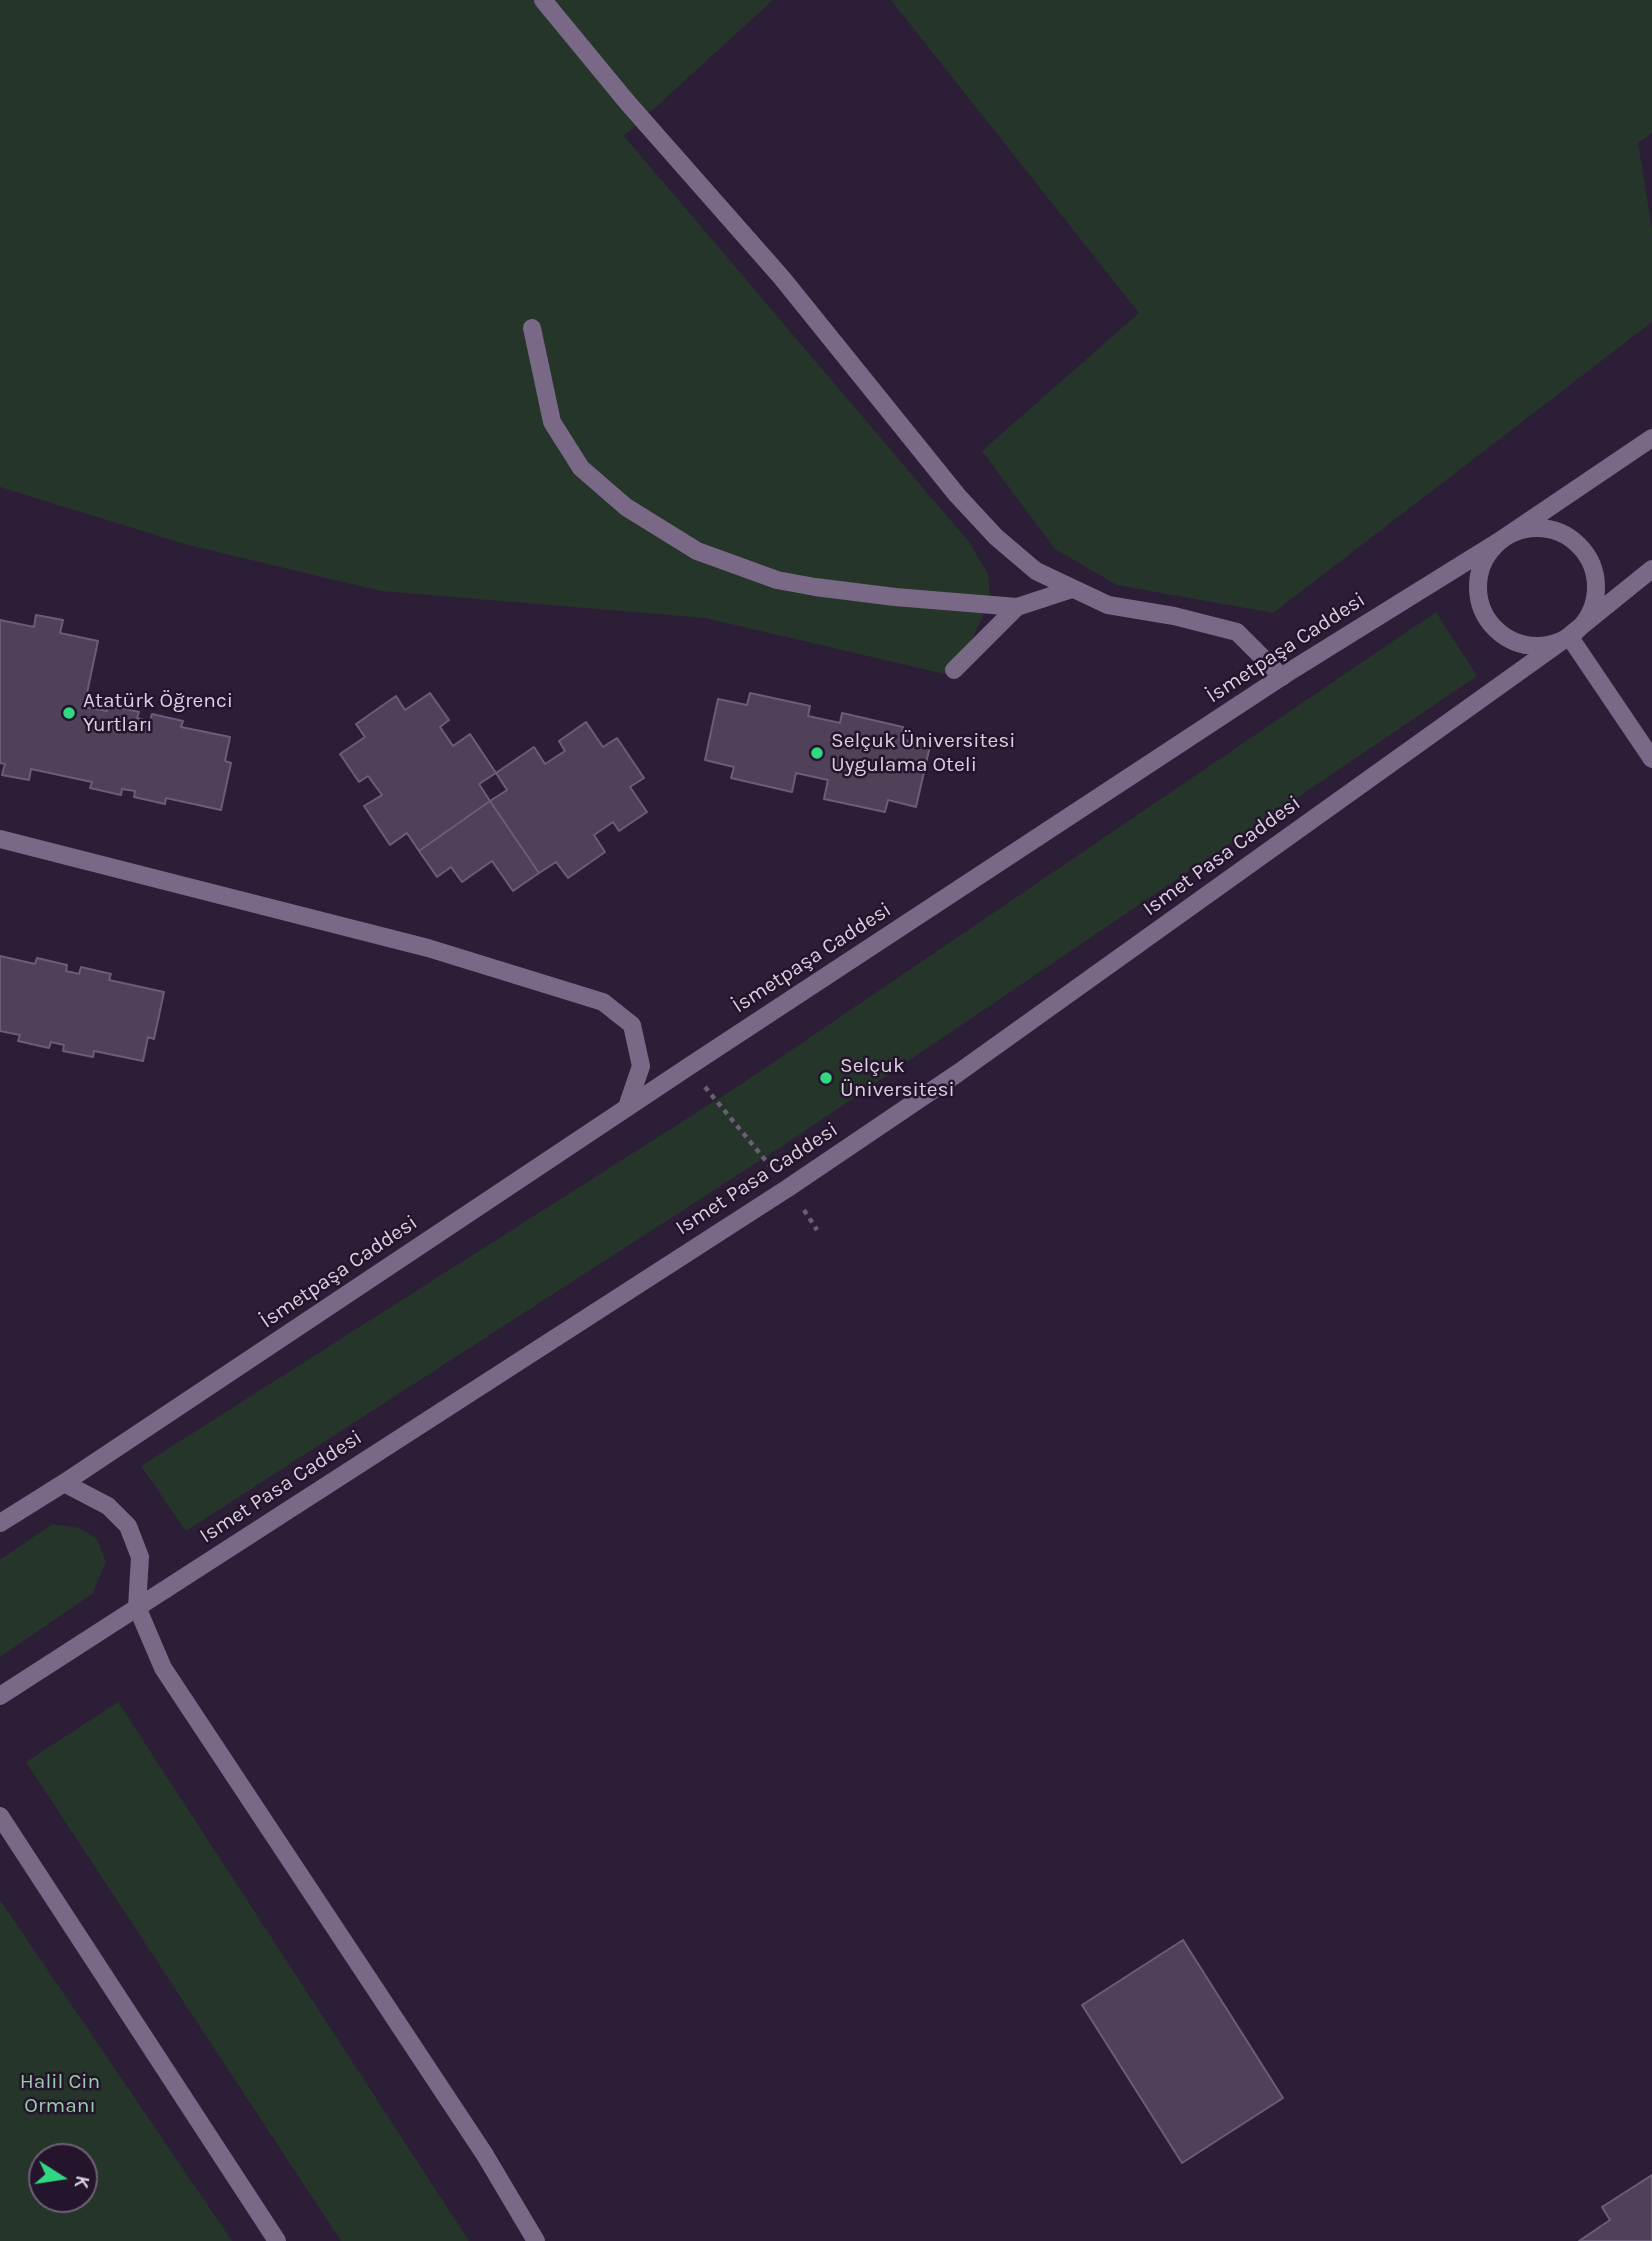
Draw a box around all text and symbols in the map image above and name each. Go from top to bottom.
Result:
street label: İsmetpaşa Caddesi [1202,587,1370,709]
place label: Atatürk Öğrenci Yurtları [83,688,233,738]
marker: Atatürk Öğrenci Yurtları [61,705,77,721]
place label: Selçuk Üniversitesi Uygulama Oteli [831,728,1016,778]
marker: Selçuk Üniversitesi Uygulama Oteli [809,745,825,761]
street label: Ismet Pasa Caddesi [1138,790,1306,922]
street label: İsmetpaşa Caddesi [728,897,896,1019]
place label: Selçuk Üniversitesi [840,1053,955,1103]
marker: Selçuk Üniversitesi [818,1070,834,1086]
street label: Ismet Pasa Caddesi [671,1117,843,1241]
street label: İsmetpaşa Caddesi [256,1210,422,1334]
street label: Ismet Pasa Caddesi [195,1425,367,1549]
park label: Halil Cin Ormanı [20,2069,100,2119]
north arrow [28,2143,98,2213]
text: K [70,2174,94,2190]

